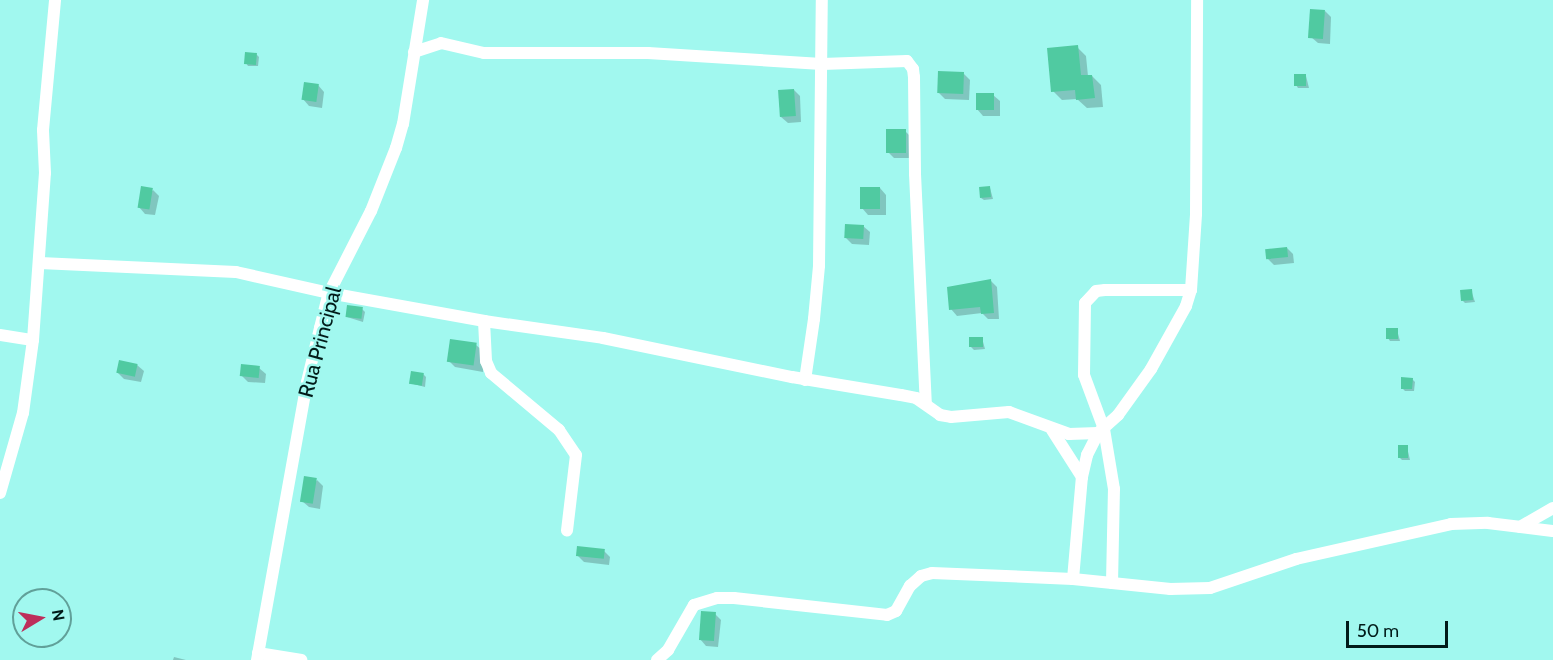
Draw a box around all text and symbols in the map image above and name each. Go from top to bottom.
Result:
street label: Rua Principal [293,284,347,400]
north arrow [12,588,72,648]
text: N [48,608,69,622]
scale bar [1349,609,1451,647]
text: 50 m [1357,620,1399,642]

